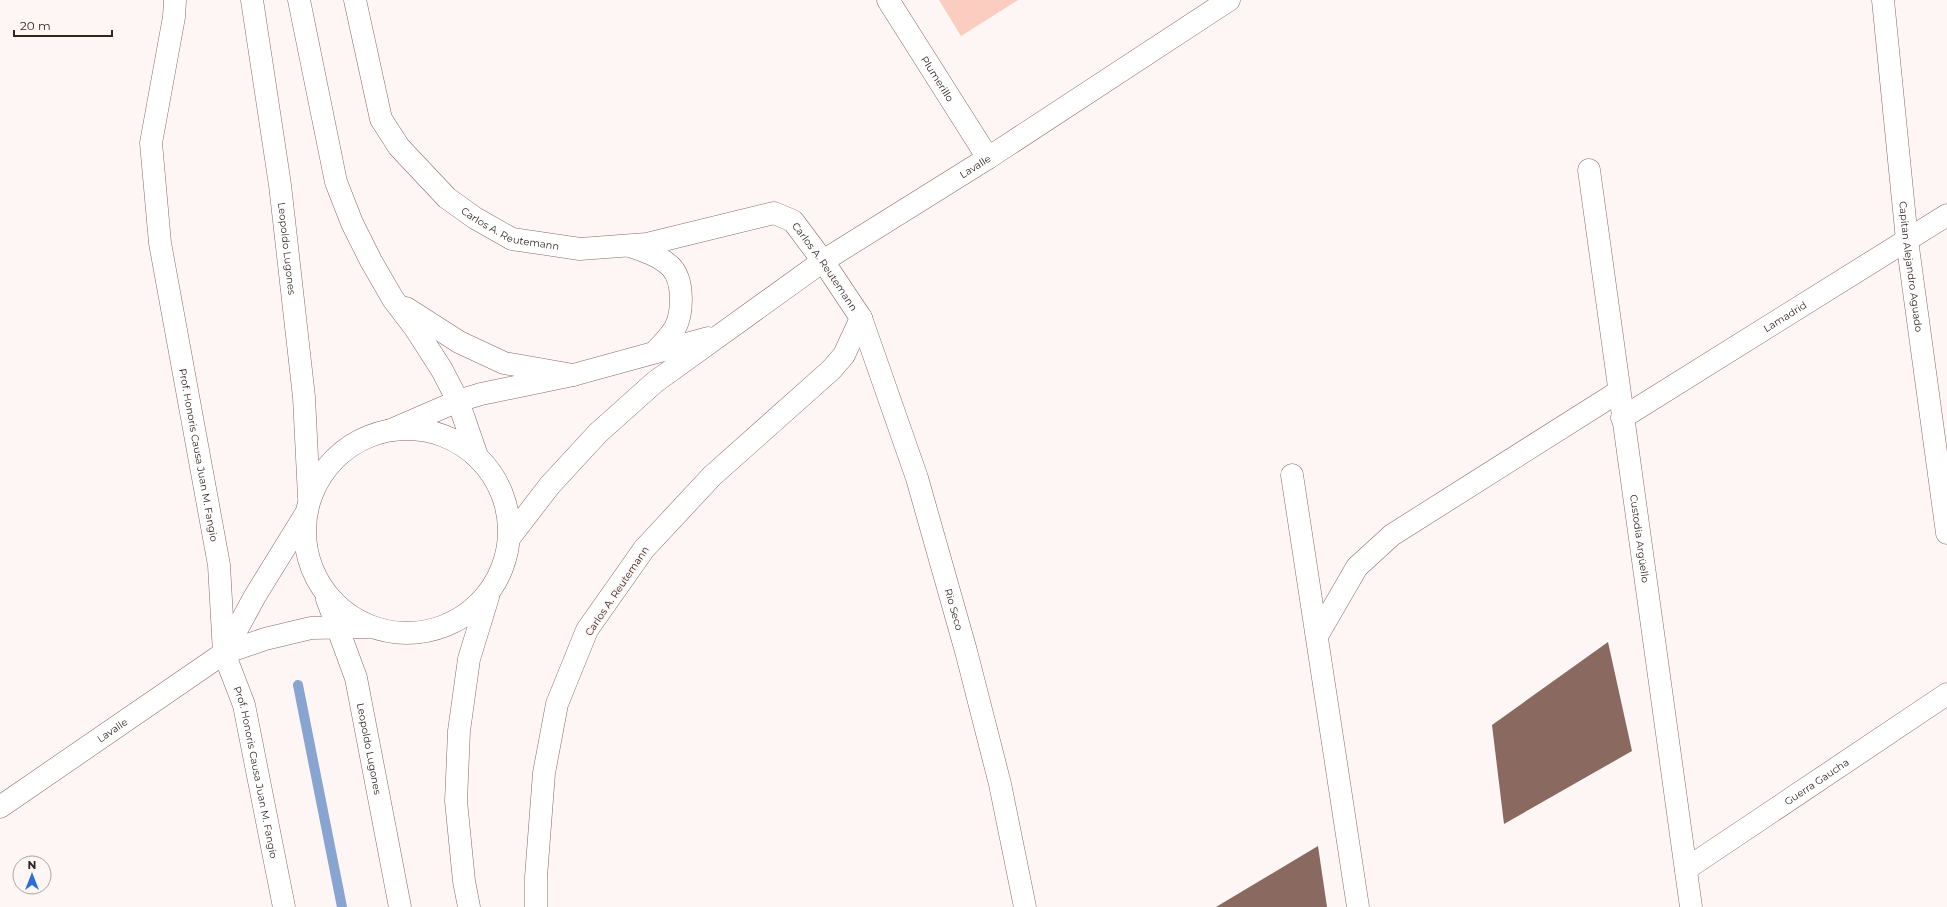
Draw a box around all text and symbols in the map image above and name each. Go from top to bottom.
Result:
scale bar [14,12,112,38]
text: 20 m [20,18,51,33]
street label: Plumerillo [918,53,957,104]
street label: Lavalle [957,152,993,181]
street label: Capitan Alejandro Aguado [1897,200,1926,333]
street label: Leopoldo Lugones [275,202,299,296]
street label: Carlos A. Reutemann [459,204,560,252]
street label: Carlos A. Reutemann [790,219,861,313]
street label: Lamadrid [1761,298,1809,335]
street label: Prof. Honoris Causa Juan M. Fangio [177,367,221,543]
street label: Custodia Argüello [1627,493,1653,584]
street label: Carlos A. Reutemann [582,544,652,638]
street label: Rio Seco [942,587,966,632]
street label: Prof. Honoris Causa Juan M. Fangio [231,684,281,860]
street label: Leopoldo Lugones [354,702,385,796]
street label: Lavalle [94,715,130,745]
street label: Guerra Gaucha [1782,755,1851,808]
north arrow [12,855,52,895]
text: N [28,858,36,872]

